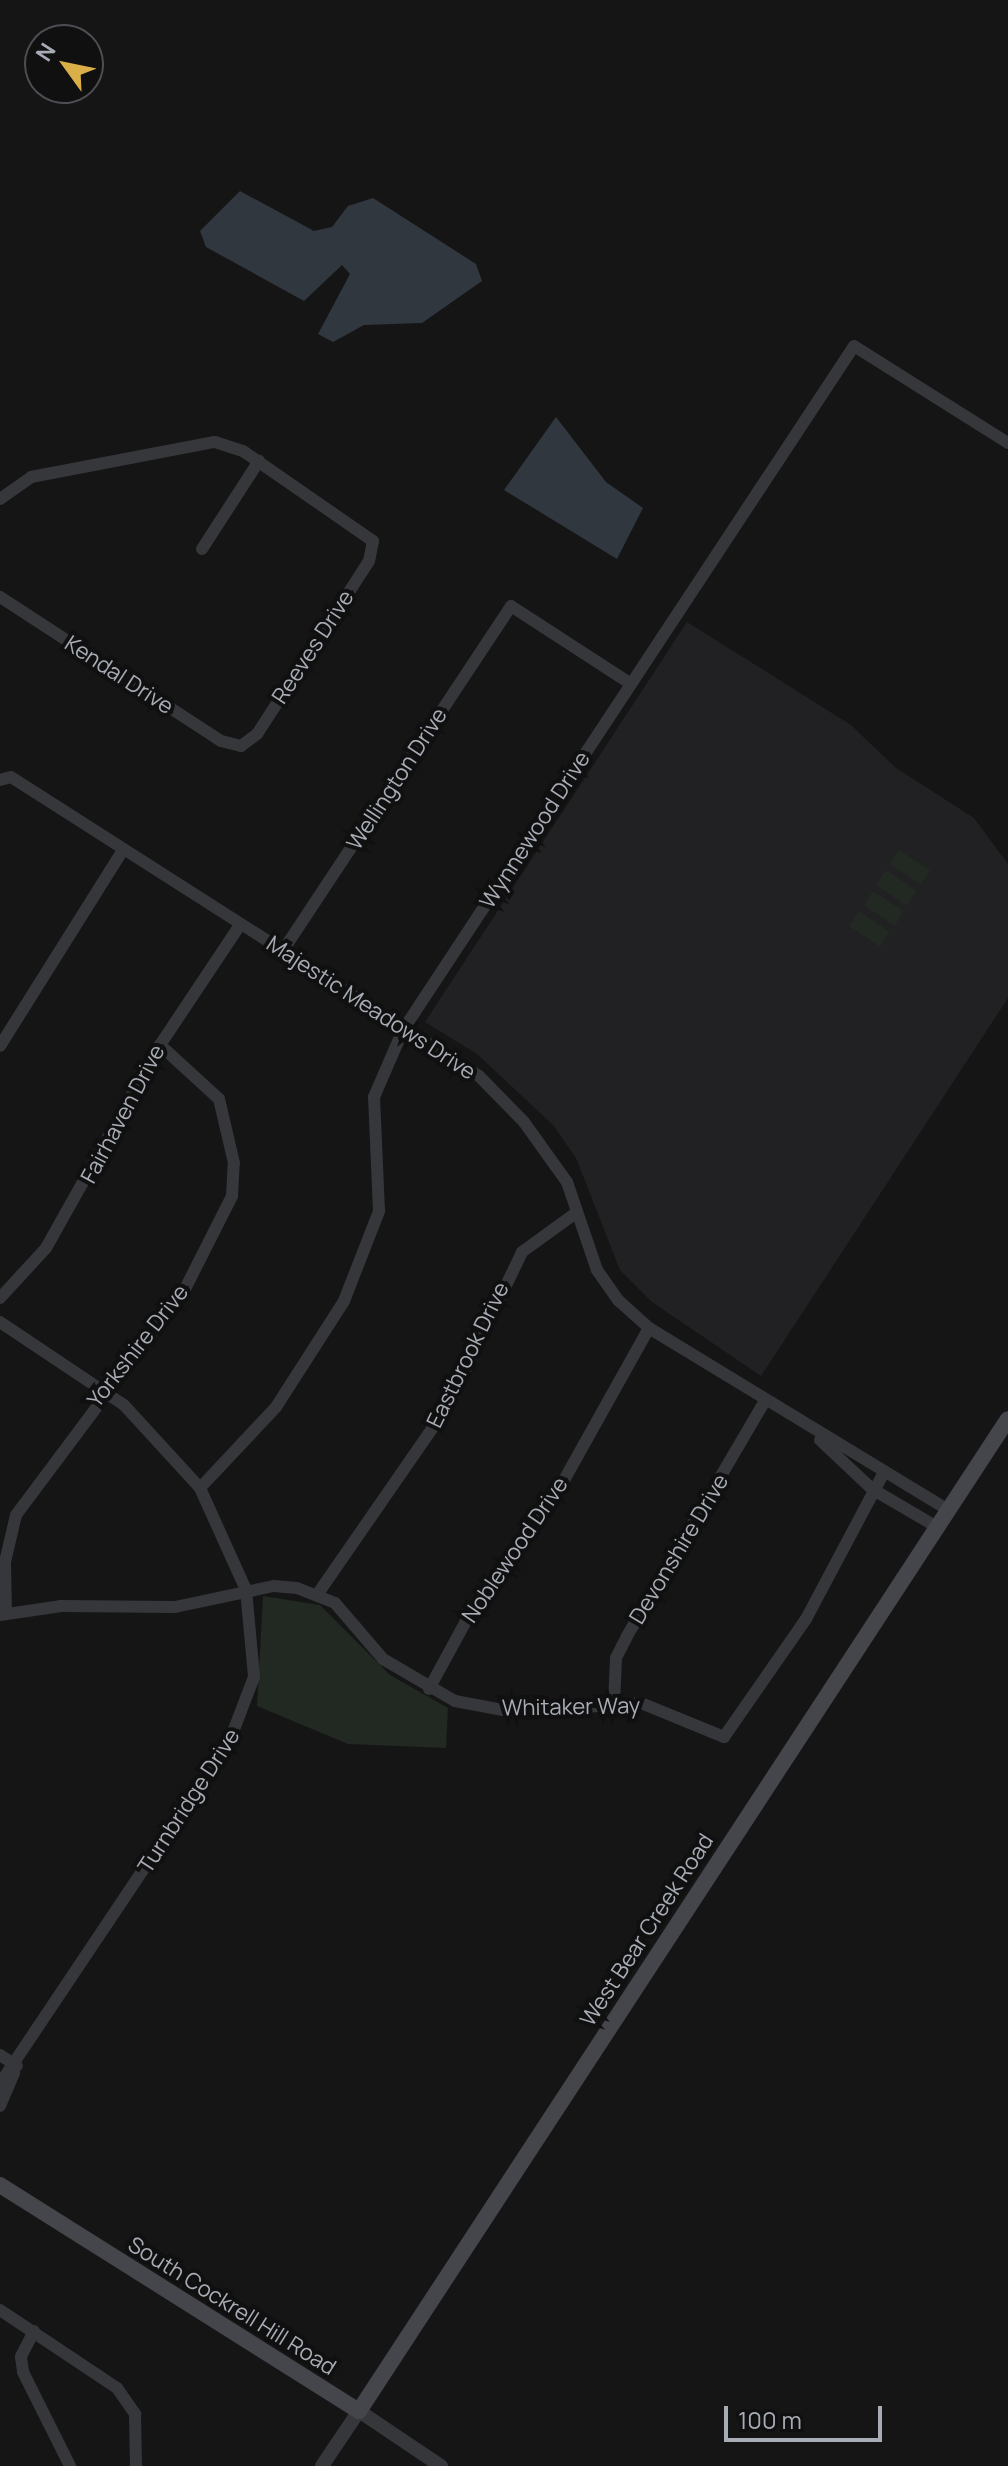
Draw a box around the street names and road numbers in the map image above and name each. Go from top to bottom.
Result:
street label: Reeves Drive [266,585,360,709]
street label: Kendal Drive [60,630,178,720]
street label: Wellington Drive [341,703,453,855]
street label: Wynnewood Drive [474,746,596,914]
street label: Majestic Meadows Drive [262,930,480,1086]
street label: Fairhaven Drive [75,1040,171,1188]
street label: Eastbrook Drive [421,1278,515,1432]
street label: Yorkshire Drive [82,1279,194,1413]
street label: Devonshire Drive [624,1469,734,1629]
street label: Noblewood Drive [457,1472,573,1628]
street label: Whitaker Way [502,1693,640,1721]
street label: Turnbridge Drive [132,1724,246,1878]
street label: West Bear Creek Road [575,1829,719,2031]
street label: South Cockrell Hill Road [123,2231,341,2381]

